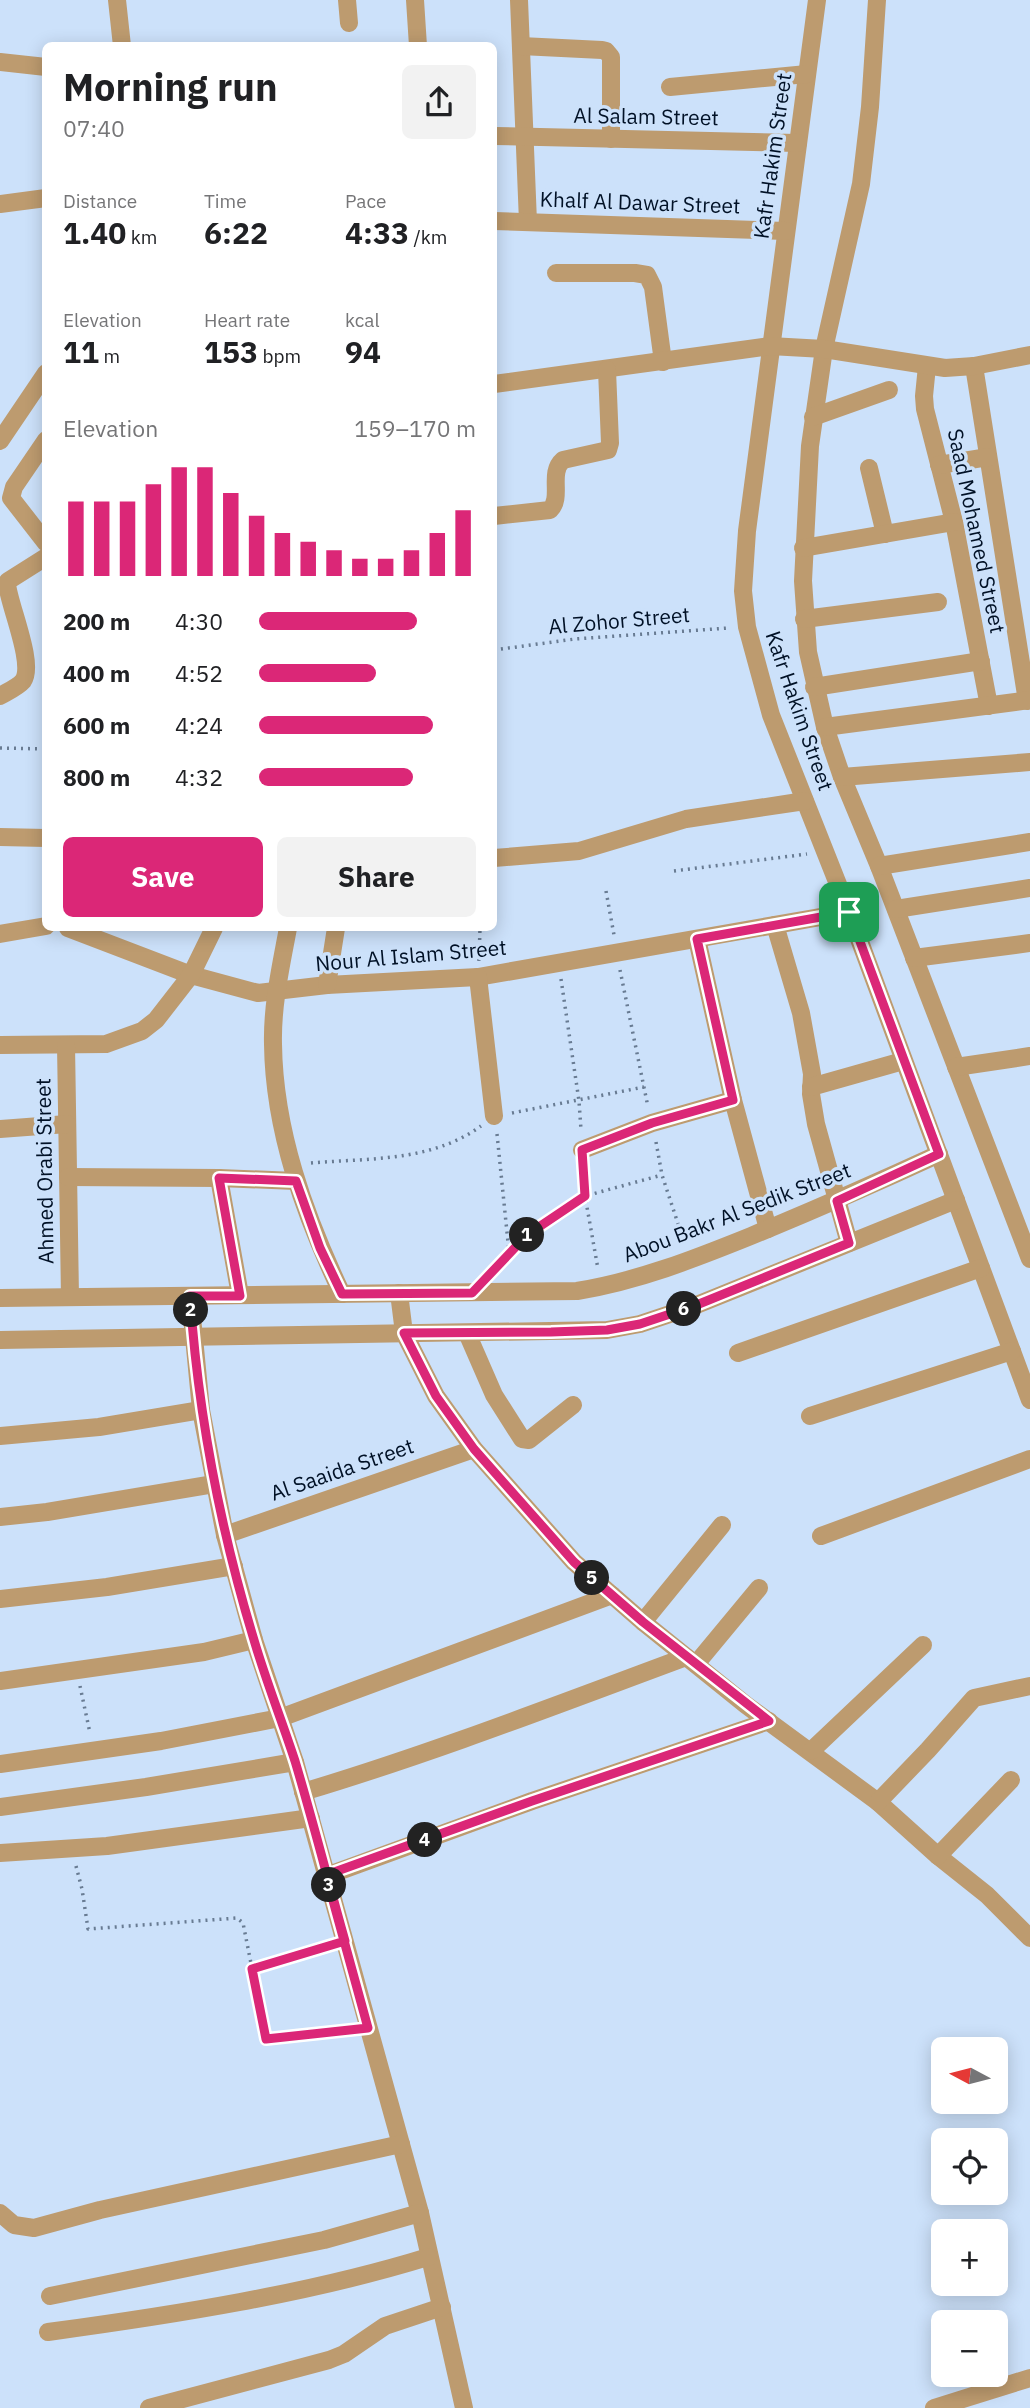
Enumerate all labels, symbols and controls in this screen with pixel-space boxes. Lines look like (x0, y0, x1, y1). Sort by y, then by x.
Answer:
text: Morning run (63, 62, 278, 111)
button: share (402, 65, 476, 139)
street label: Kafr Hakim Street (747, 71, 797, 240)
street label: Al Salam Street (573, 101, 719, 131)
text: 07:40 (63, 113, 125, 143)
street label: Khalf Al Dawar Street (539, 185, 741, 219)
text: Distance (63, 189, 137, 213)
text: Time (204, 189, 247, 213)
text: Pace (345, 189, 386, 213)
text: 1.40 (63, 213, 126, 252)
text: 6:22 (204, 213, 268, 252)
text: 4:33 (345, 213, 409, 252)
text: km (126, 225, 157, 249)
text: /km (409, 225, 447, 249)
text: Elevation (63, 308, 142, 332)
text: Heart rate (204, 308, 290, 332)
text: kcal (345, 308, 380, 332)
text: 11 (63, 332, 99, 371)
text: 153 (204, 332, 258, 371)
text: 94 (345, 332, 381, 371)
text: m (99, 344, 120, 368)
text: bpm (258, 344, 301, 368)
text: Elevation (63, 413, 158, 443)
text: 159–170 m (354, 413, 476, 443)
street label: Saad Mohamed Street (942, 426, 1012, 636)
street label: Al Zohor Street (547, 600, 691, 640)
text: 200 m (63, 606, 130, 636)
text: 4:30 (175, 606, 223, 636)
street label: Kafr Hakim Street (760, 627, 840, 794)
text: 400 m (63, 658, 130, 688)
text: 4:52 (175, 658, 223, 688)
text: 600 m (63, 710, 130, 740)
text: 4:24 (175, 710, 223, 740)
text: 800 m (63, 762, 130, 792)
text: 4:32 (175, 762, 223, 792)
button: Save (63, 837, 263, 917)
button: Share (277, 837, 476, 917)
pin (819, 882, 879, 942)
icon: arrive (830, 893, 868, 931)
street label: Nour Al Islam Street (314, 933, 508, 977)
street label: Ahmed Orabi Street (28, 1078, 60, 1264)
street label: Abou Bakr Al Sedik Street (619, 1156, 855, 1268)
pin: 1 (510, 1218, 544, 1252)
text: 1 (521, 1222, 532, 1246)
pin: 2 (174, 1292, 208, 1328)
pin: 6 (666, 1292, 702, 1326)
text: 6 (678, 1296, 689, 1320)
text: 2 (185, 1297, 196, 1321)
street label: Al Saaida Street (266, 1431, 417, 1507)
pin: 5 (574, 1560, 610, 1596)
text: 5 (586, 1565, 597, 1589)
pin: 4 (408, 1822, 442, 1857)
text: 4 (419, 1827, 430, 1851)
pin: 3 (312, 1868, 346, 1902)
text: 3 (323, 1872, 334, 1896)
north arrow (931, 2037, 1008, 2114)
map controls (931, 2037, 1008, 2387)
button: locate (931, 2128, 1008, 2205)
button: + (931, 2219, 1008, 2296)
button: − (931, 2310, 1008, 2387)

